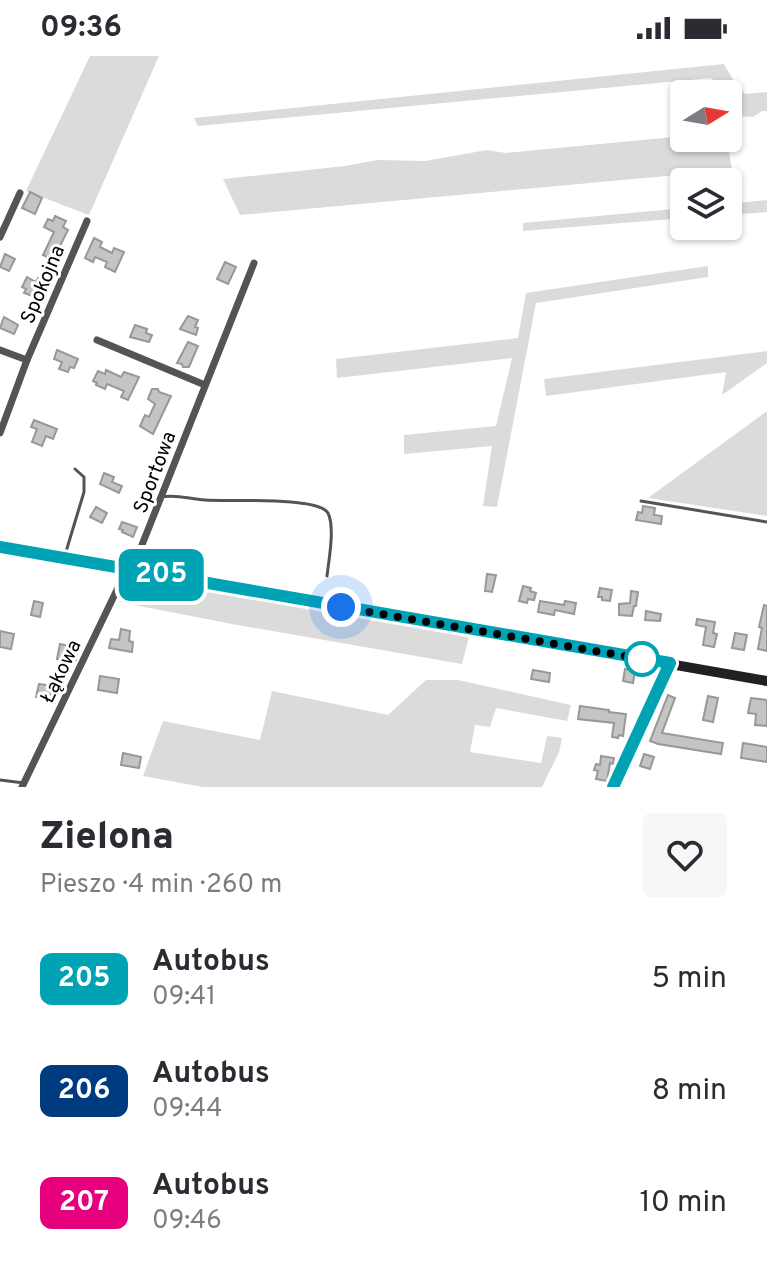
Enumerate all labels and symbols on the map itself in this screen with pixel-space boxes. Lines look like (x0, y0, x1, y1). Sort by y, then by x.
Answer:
north arrow (670, 80, 742, 152)
street label: Spokojna (16, 242, 72, 328)
street label: Sportowa (128, 428, 183, 517)
line badge: 205 (115, 549, 207, 601)
your location (321, 587, 361, 627)
street label: Łąkowa (35, 636, 88, 708)
unlabelled marker (625, 642, 659, 676)

